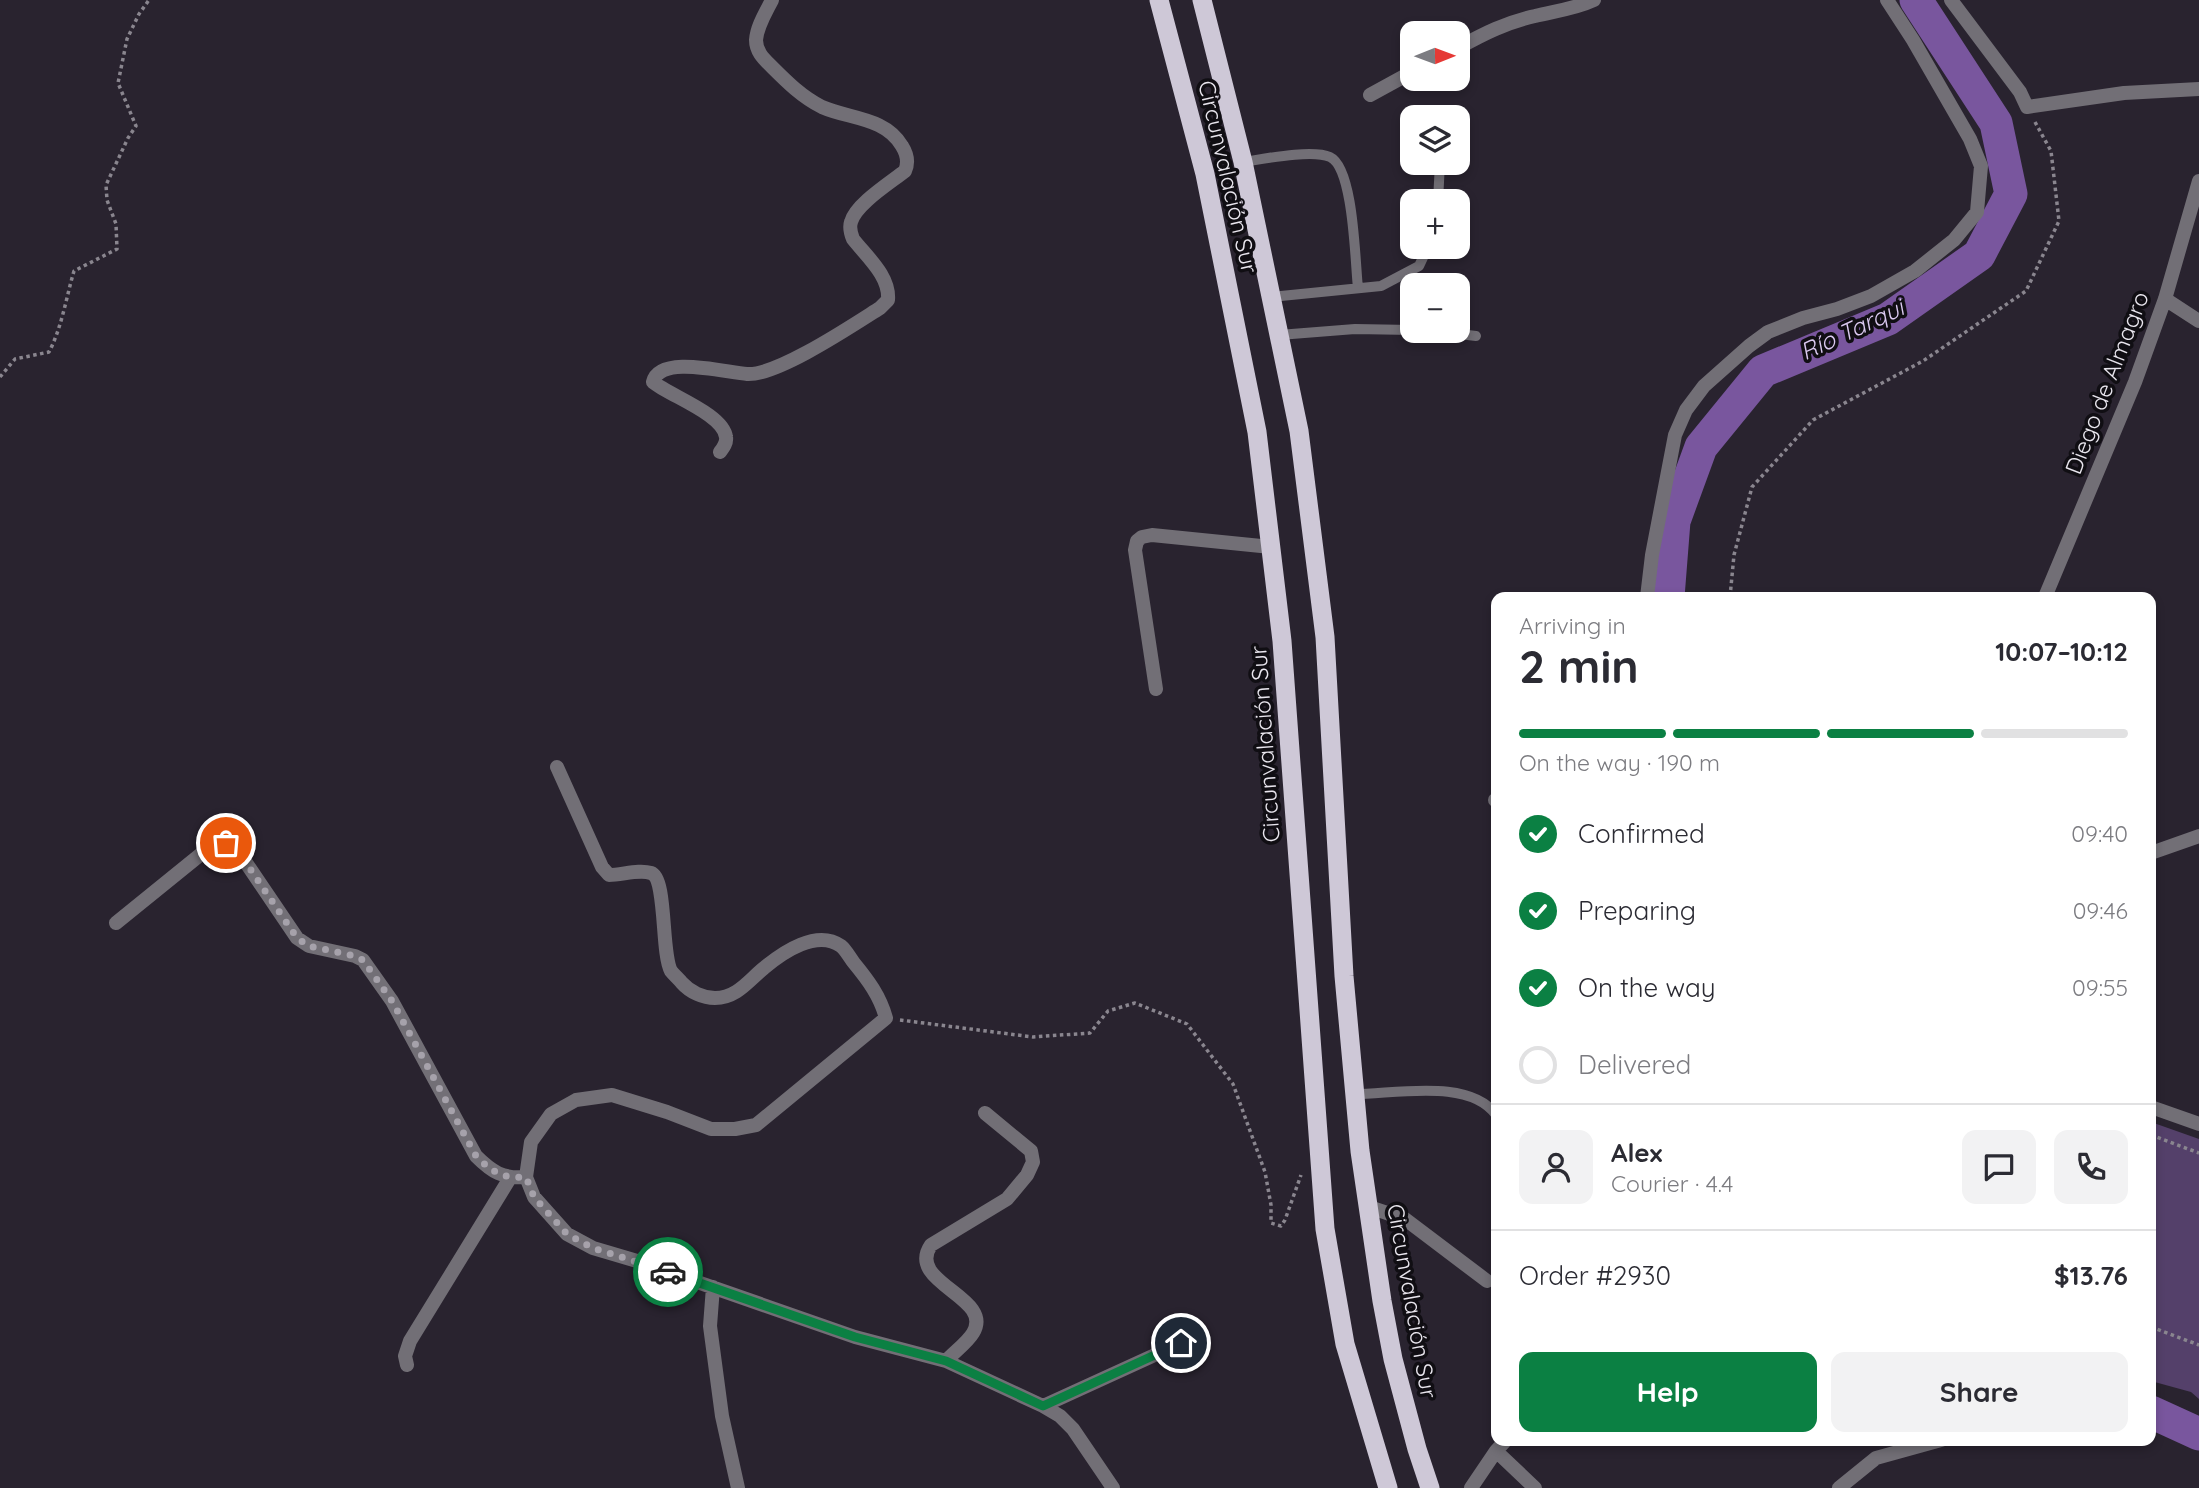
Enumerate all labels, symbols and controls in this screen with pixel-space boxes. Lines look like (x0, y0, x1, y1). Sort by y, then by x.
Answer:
north arrow (1400, 21, 1470, 91)
map controls (1400, 21, 1470, 343)
street label: Circunvalación Sur (1192, 78, 1265, 276)
button: layers (1400, 105, 1470, 175)
button: + (1400, 189, 1470, 259)
button: − (1400, 273, 1470, 343)
street label: Diego de Almagro (2058, 287, 2155, 478)
water label: Río Tarqui (1795, 291, 1911, 366)
text: Arriving in (1519, 611, 1626, 640)
text: 10:07–10:12 (1995, 635, 2128, 668)
text: 2 min (1519, 637, 1639, 695)
street label: Circunvalación Sur (1243, 645, 1286, 843)
text: On the way · 190 m (1519, 748, 1720, 777)
pin (196, 813, 256, 873)
icon: check (1519, 815, 1557, 853)
text: Confirmed (1578, 817, 1705, 850)
text: 09:40 (2071, 819, 2128, 848)
icon: bag (207, 824, 245, 862)
icon: check (1519, 892, 1557, 930)
text: Preparing (1578, 894, 1696, 927)
text: 09:46 (2073, 896, 2128, 925)
icon: check (1519, 969, 1557, 1007)
text: On the way (1578, 971, 1716, 1004)
text: 09:55 (2072, 973, 2128, 1002)
text: Delivered (1578, 1048, 1691, 1081)
button: person (1519, 1130, 1593, 1204)
button: chat (1962, 1130, 2036, 1204)
button: phone (2054, 1130, 2128, 1204)
text: Alex (1611, 1136, 1662, 1169)
text: Courier · 4.4 (1611, 1169, 1733, 1198)
street label: Circunvalación Sur (1381, 1201, 1444, 1401)
courier (633, 1237, 703, 1307)
icon: car (649, 1253, 687, 1291)
text: Order #2930 (1519, 1259, 1671, 1292)
text: $13.76 (2054, 1259, 2128, 1292)
pin (1151, 1313, 1211, 1373)
icon: home (1162, 1324, 1200, 1362)
button: Help (1519, 1352, 1817, 1432)
button: Share (1831, 1352, 2128, 1432)

